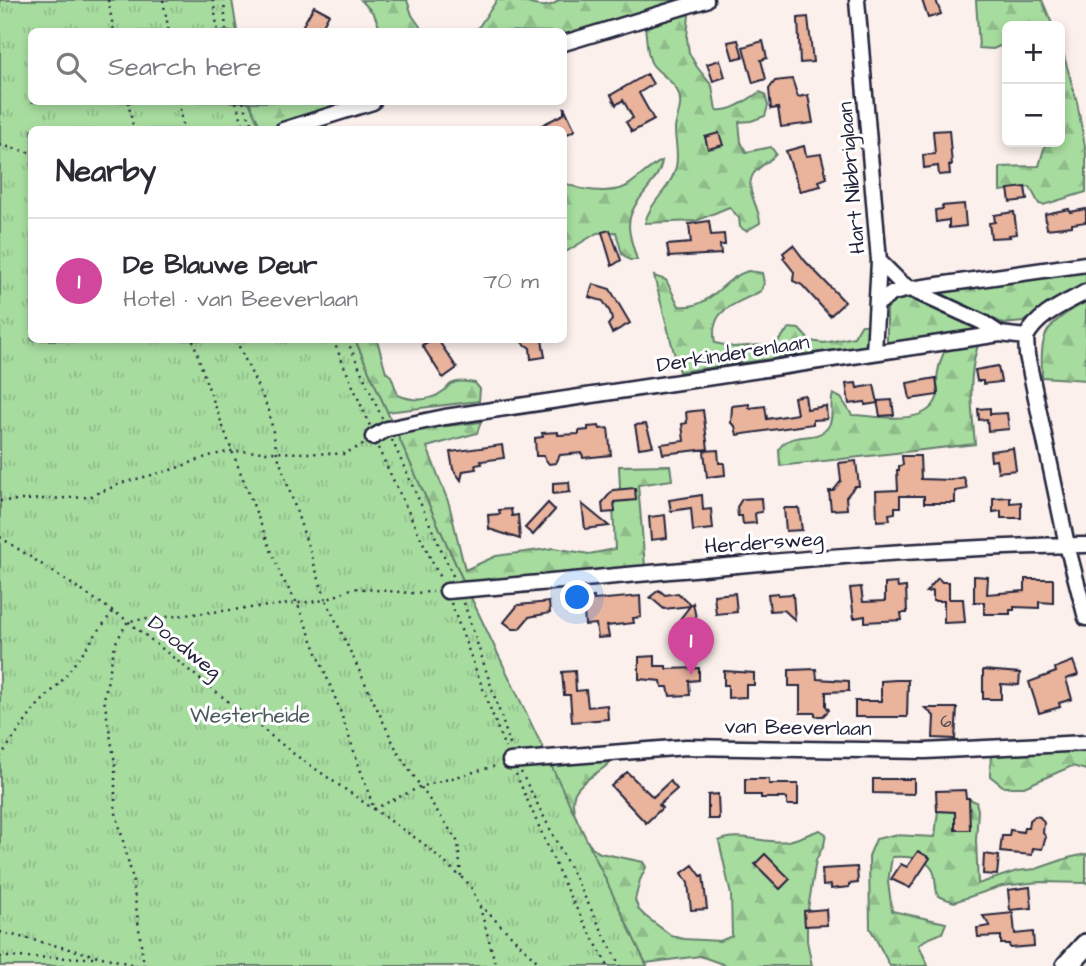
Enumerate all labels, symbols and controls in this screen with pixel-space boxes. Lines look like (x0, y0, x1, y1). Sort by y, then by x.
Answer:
map controls (1002, 21, 1065, 147)
button: + (1002, 21, 1065, 84)
search box (28, 28, 567, 105)
icon: search (52, 48, 90, 86)
text: Search here (108, 49, 261, 85)
button: − (1002, 84, 1065, 147)
street label: Hart Nibbriglaan (830, 101, 875, 255)
text: Nearby (56, 151, 156, 193)
text: De Blauwe Deur (123, 247, 317, 283)
text: 1 (78, 265, 80, 297)
text: 70 m (483, 265, 539, 297)
text: Hotel · van Beeverlaan (123, 283, 358, 315)
street label: Derkinderenlaan (655, 327, 811, 380)
street label: Herdersweg (704, 524, 825, 563)
your location (560, 580, 594, 614)
street label: Doodweg (140, 609, 228, 688)
pin: 1 (668, 617, 714, 675)
park label: Westerheide (190, 701, 310, 730)
house number: 6 (940, 709, 952, 734)
street label: van Beeverlaan (724, 712, 872, 743)

